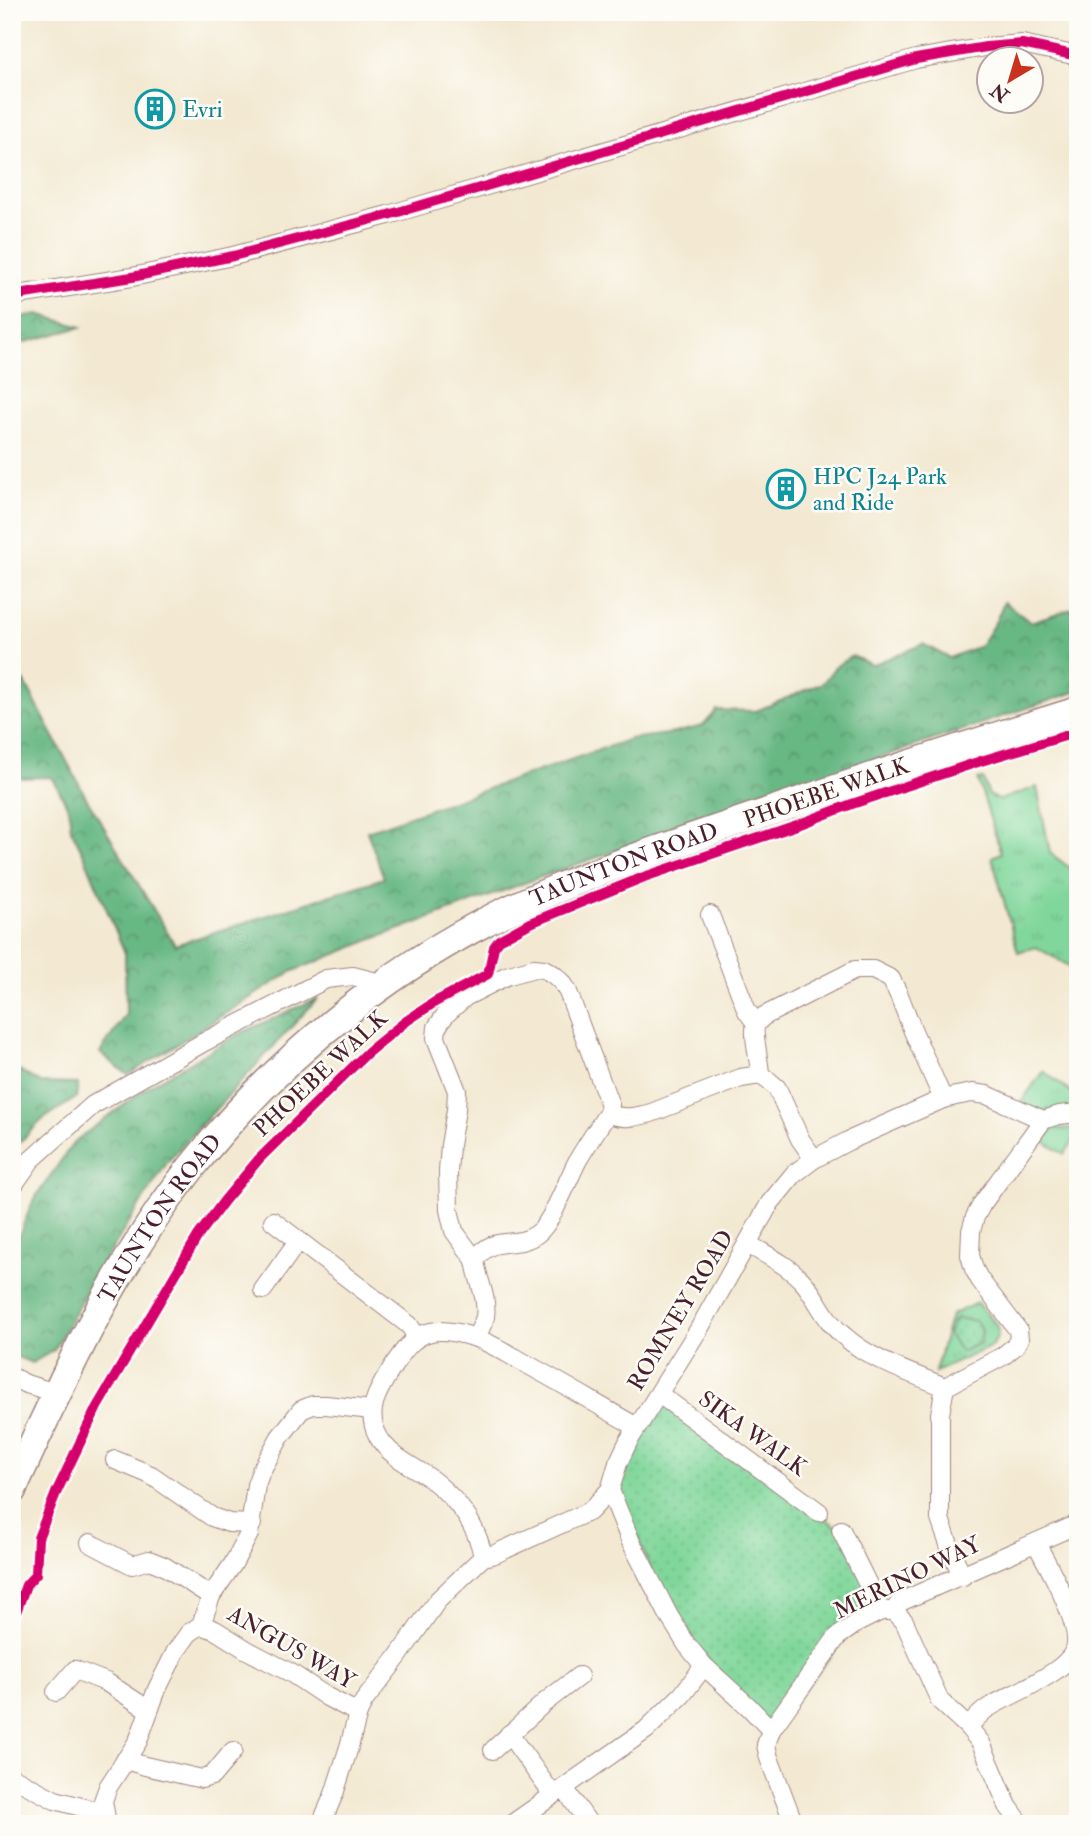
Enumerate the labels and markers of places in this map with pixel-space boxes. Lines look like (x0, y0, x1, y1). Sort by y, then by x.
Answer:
building icon: Evri (134, 88, 176, 130)
place label: Evri (182, 95, 223, 124)
place label: HPC J24 Park and Ride (813, 462, 947, 517)
building icon: HPC J24 Park and Ride (765, 468, 807, 510)

